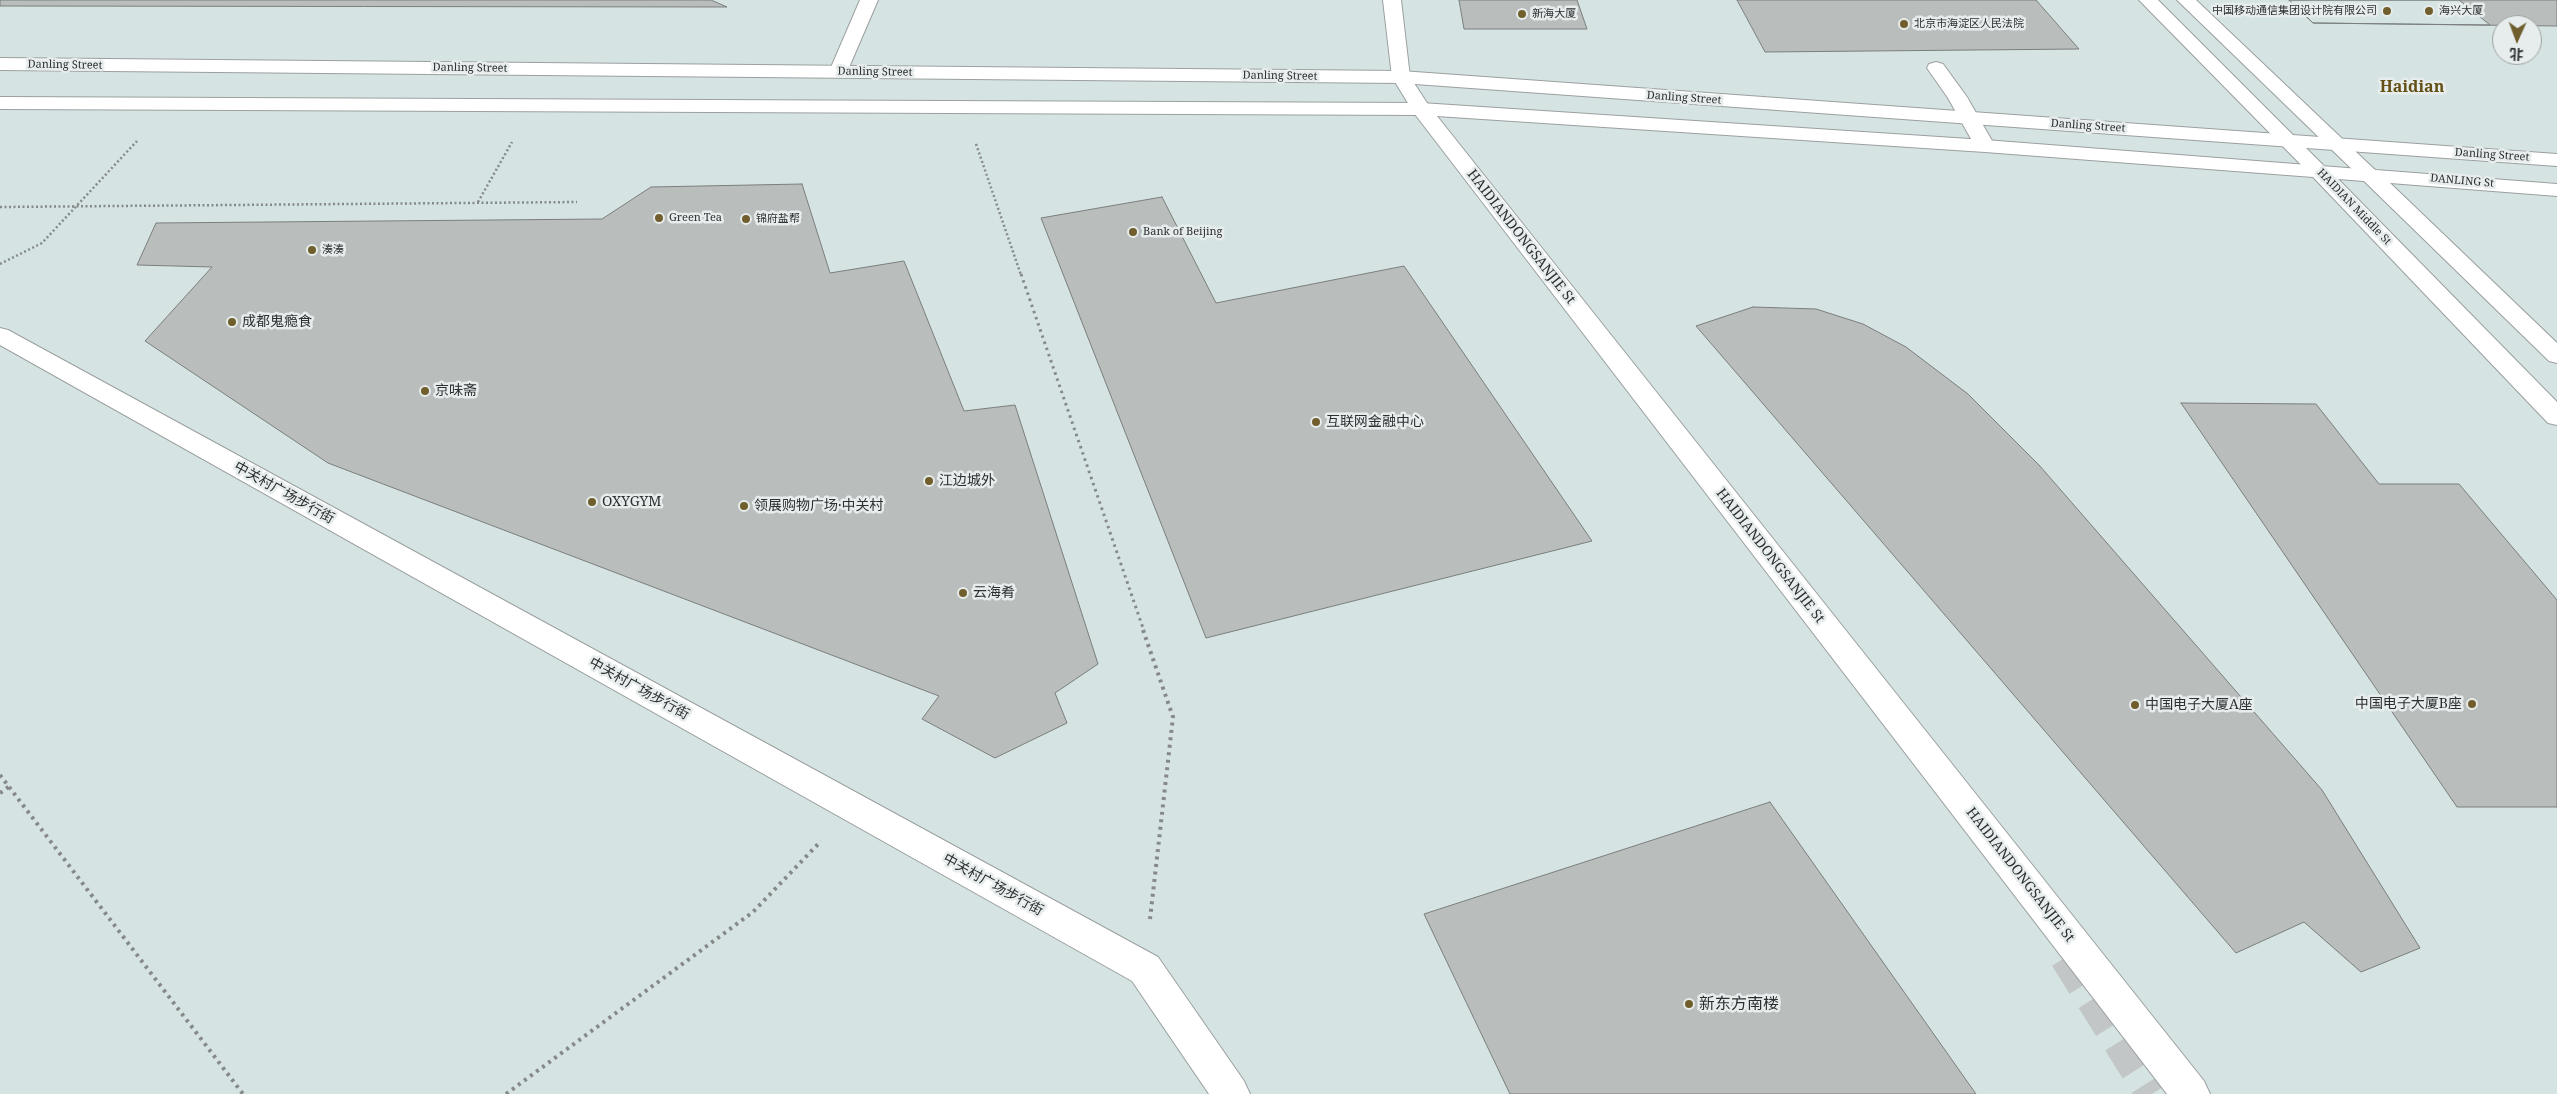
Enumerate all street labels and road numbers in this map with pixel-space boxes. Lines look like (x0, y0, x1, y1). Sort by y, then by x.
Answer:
street label: Danling Street (28, 58, 102, 72)
street label: Danling Street (433, 61, 507, 75)
street label: Danling Street (838, 65, 912, 79)
street label: Danling Street (1243, 69, 1317, 83)
street label: Danling Street (1646, 89, 1722, 107)
street label: Danling Street (2050, 117, 2126, 135)
street label: Danling Street (2454, 146, 2530, 164)
street label: HAIDIANDONGSANJIE St (1463, 166, 1579, 308)
street label: HAIDIAN Middle St (2314, 166, 2394, 248)
street label: DANLING St (2430, 172, 2494, 190)
street label: 中关村广场步行街 (231, 459, 337, 527)
street label: HAIDIANDONGSANJIE St (1712, 485, 1828, 627)
street label: 中关村广场步行街 (586, 655, 692, 723)
street label: HAIDIANDONGSANJIE St (1962, 804, 2078, 946)
street label: 中关村广场步行街 (940, 851, 1046, 919)

